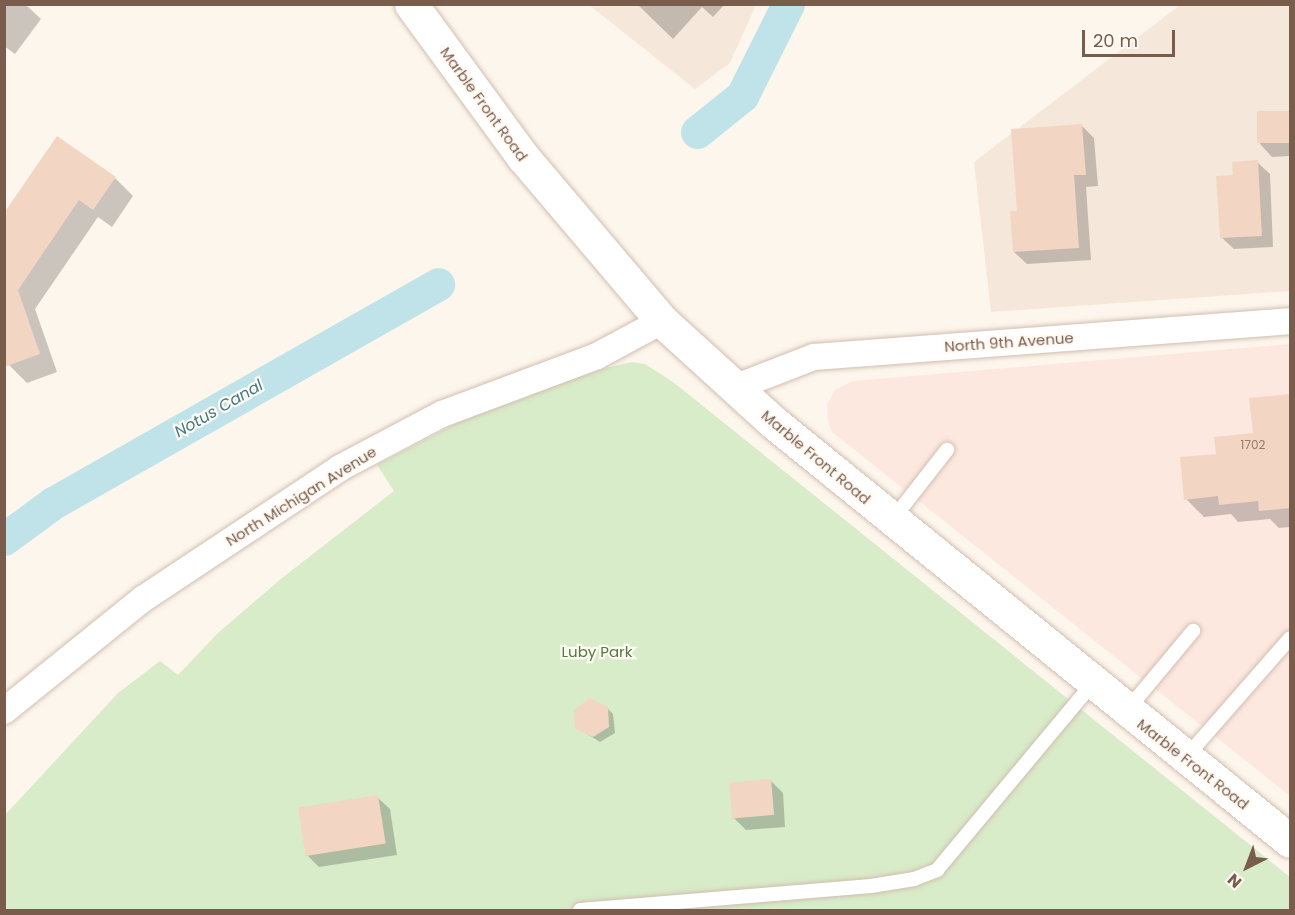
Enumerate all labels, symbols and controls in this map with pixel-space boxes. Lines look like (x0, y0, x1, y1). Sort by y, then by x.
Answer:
scale bar (1085, 18, 1178, 56)
text: 20 m (1093, 28, 1138, 53)
street label: Marble Front Road (437, 43, 531, 165)
street label: North 9th Avenue (944, 329, 1074, 355)
water label: Notus Canal (171, 376, 267, 442)
street label: Marble Front Road (758, 406, 874, 508)
house number: 1702 (1241, 438, 1265, 452)
street label: North Michigan Avenue (222, 442, 380, 550)
park label: Luby Park (562, 643, 632, 661)
street label: Marble Front Road (1134, 715, 1252, 813)
north arrow (1217, 837, 1277, 897)
text: N (1222, 868, 1247, 893)

